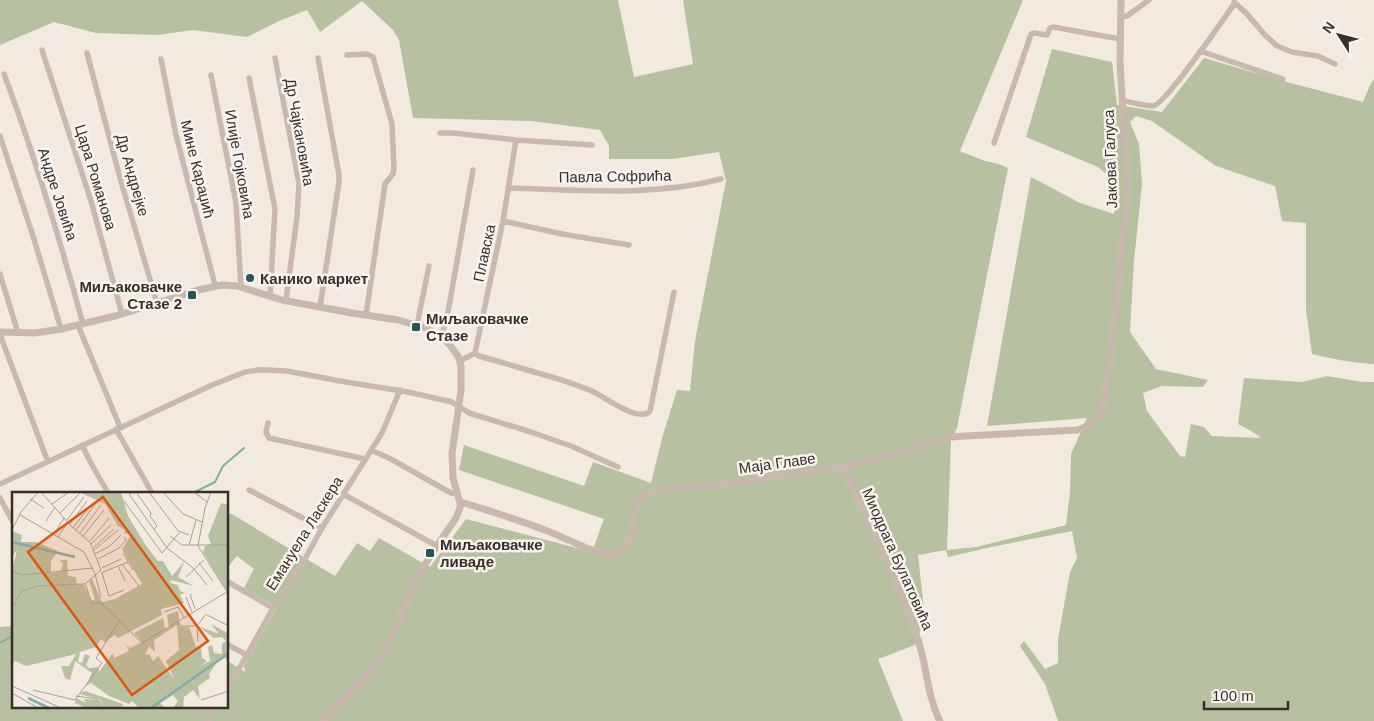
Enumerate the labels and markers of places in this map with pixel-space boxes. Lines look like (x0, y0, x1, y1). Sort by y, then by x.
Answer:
place label: Канико маркет (260, 270, 368, 287)
marker: Канико маркет (244, 272, 256, 284)
place label: Миљаковачке Стазе 2 (79, 278, 182, 312)
marker: Миљаковачке Стазе 2 (186, 289, 198, 301)
place label: Миљаковачке Стазе (426, 310, 529, 344)
marker: Миљаковачке Стазе (410, 321, 422, 333)
place label: Миљаковачке ливаде (440, 536, 543, 570)
marker: Миљаковачке ливаде (424, 547, 436, 559)

